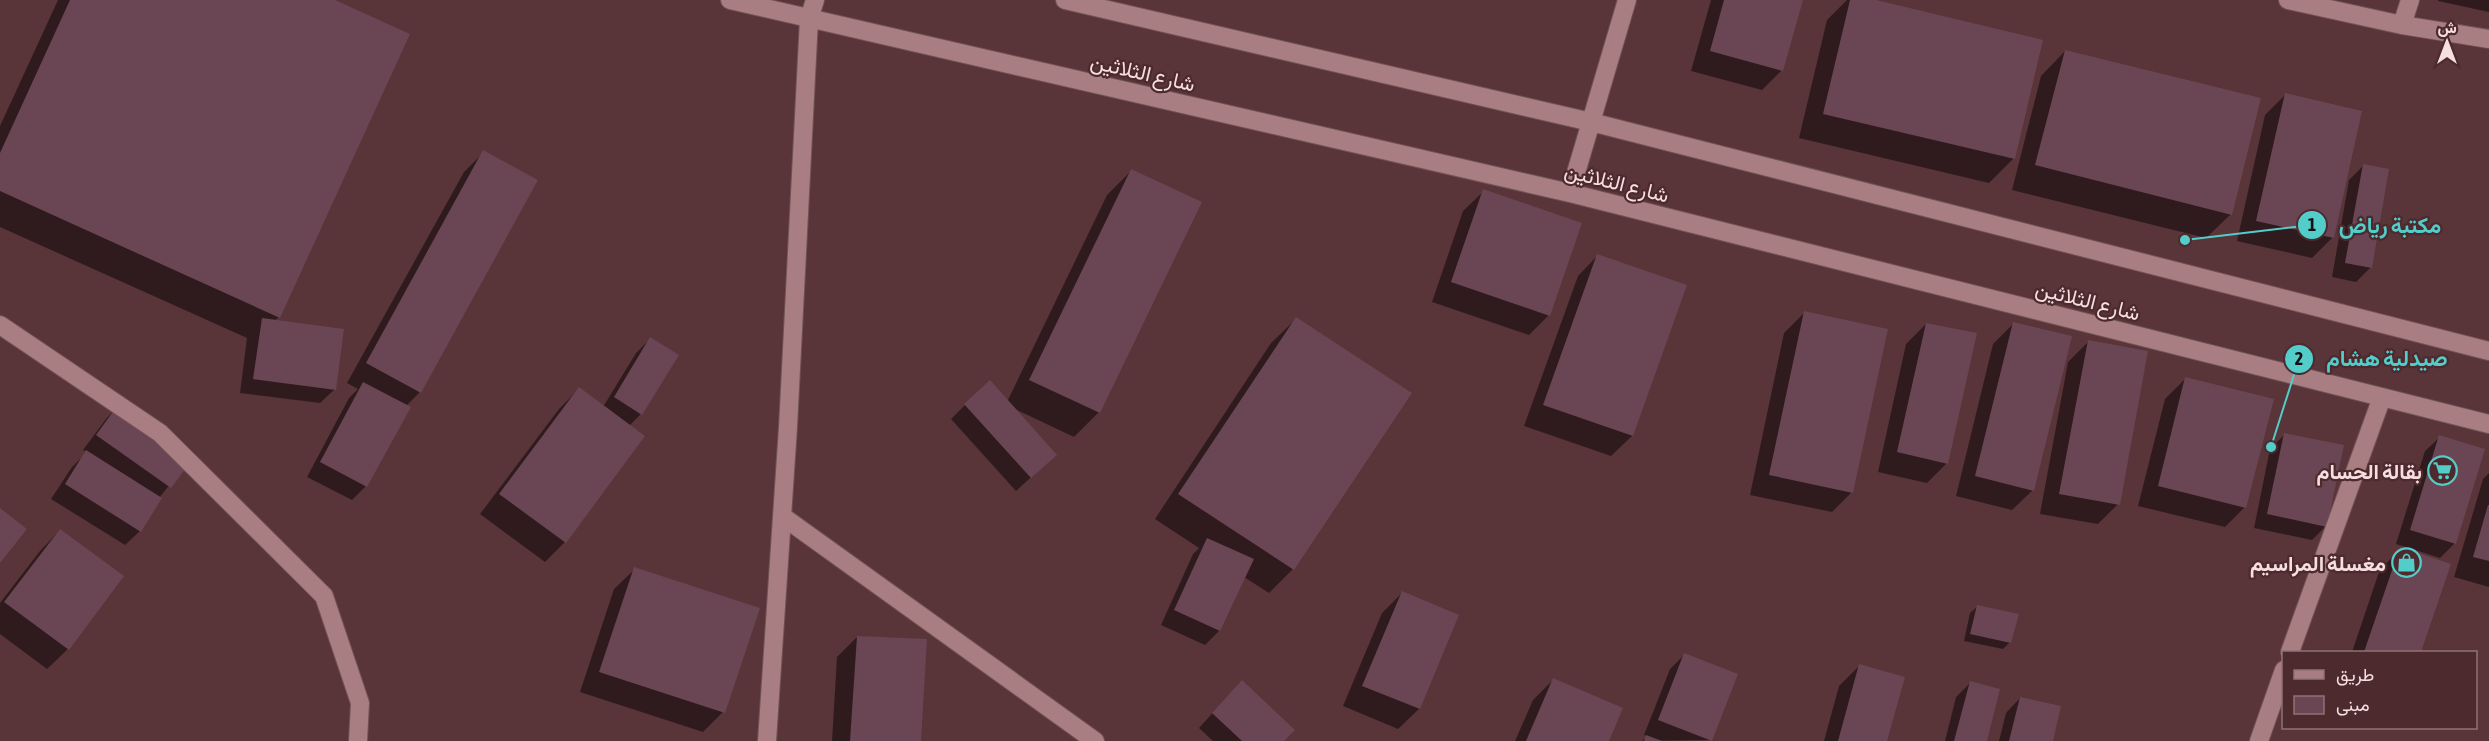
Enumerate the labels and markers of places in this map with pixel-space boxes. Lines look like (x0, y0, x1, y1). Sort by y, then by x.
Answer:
callout: مكتبة رياض (2297, 205, 2453, 245)
callout: صيدلية هشام (2284, 339, 2460, 379)
supermarket icon: بقالة الحسام (2427, 455, 2459, 487)
place label: بقالة الحسام (2317, 459, 2422, 486)
shop icon: مغسلة المراسيم (2391, 547, 2423, 579)
place label: مغسلة المراسيم (2250, 551, 2386, 578)

